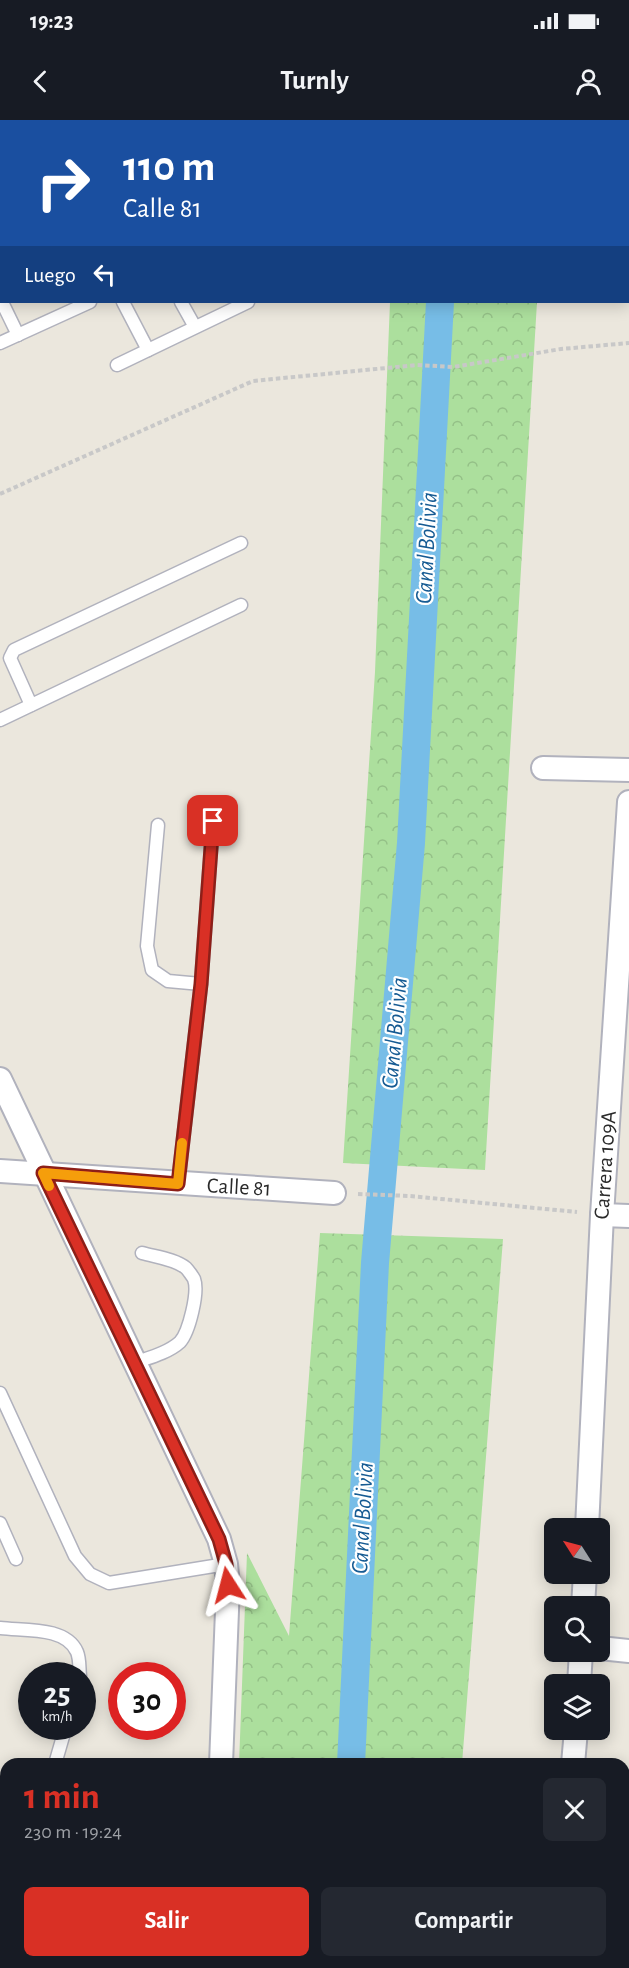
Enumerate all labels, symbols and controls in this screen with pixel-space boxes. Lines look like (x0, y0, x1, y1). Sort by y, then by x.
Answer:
text: 19:23 (30, 10, 73, 32)
icon: back (24, 65, 57, 98)
icon: person (572, 65, 605, 98)
text: Turnly (280, 67, 349, 94)
icon: right (24, 144, 102, 222)
text: 110 m (123, 146, 215, 188)
text: Calle 81 (123, 195, 202, 222)
icon: left (88, 258, 121, 291)
text: Luego (24, 264, 76, 286)
water label: Canal Bolivia (412, 492, 442, 604)
pin (187, 795, 238, 846)
icon: arrive (196, 804, 229, 837)
water label: Canal Bolivia (378, 976, 412, 1090)
street label: Carrera 109A (590, 1110, 620, 1220)
street label: Calle 81 (206, 1174, 272, 1200)
water label: Canal Bolivia (348, 1462, 378, 1574)
north arrow (544, 1518, 610, 1584)
map controls (544, 1518, 610, 1740)
position arrow (196, 1553, 260, 1617)
button: search (544, 1596, 610, 1662)
speed limit sign: 30 (108, 1662, 186, 1740)
button: layers (544, 1674, 610, 1740)
text: 25 (43, 1679, 71, 1709)
text: km/h (42, 1709, 72, 1724)
button: close (543, 1778, 606, 1841)
text: 1 min (24, 1779, 100, 1815)
text: 230 m · 19:24 (24, 1822, 122, 1842)
button: Salir (24, 1887, 309, 1956)
button: Compartir (321, 1887, 606, 1956)

